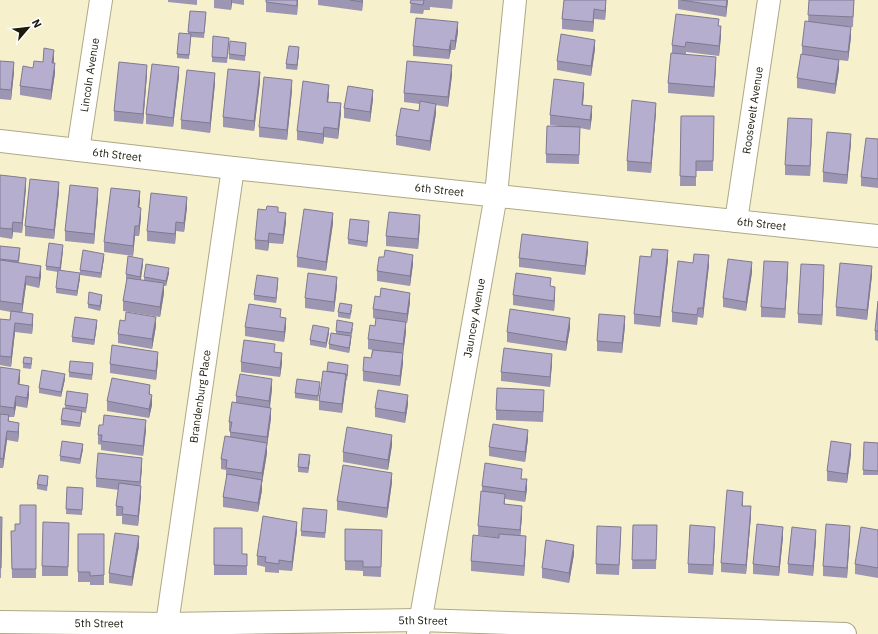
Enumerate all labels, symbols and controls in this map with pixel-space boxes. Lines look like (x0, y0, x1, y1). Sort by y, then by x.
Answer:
north arrow (8, 8, 48, 48)
text: N (29, 17, 45, 30)
street label: Lincoln Avenue (77, 37, 102, 113)
street label: Roosevelt Avenue (739, 66, 766, 155)
street label: 6th Street (92, 145, 143, 164)
street label: 6th Street (414, 180, 465, 199)
street label: 6th Street (736, 214, 787, 233)
street label: Jauncey Avenue (460, 277, 488, 359)
street label: Brandenburg Place (186, 349, 214, 444)
street label: 5th Street (398, 613, 448, 628)
street label: 5th Street (74, 616, 124, 630)

